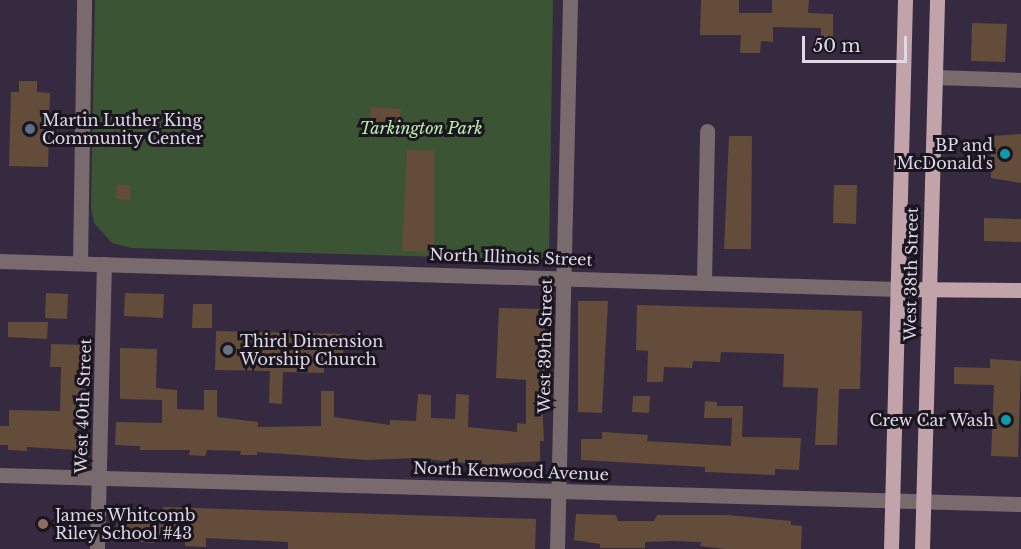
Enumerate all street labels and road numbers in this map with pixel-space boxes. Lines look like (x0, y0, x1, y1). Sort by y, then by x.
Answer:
street label: West 38th Street (900, 207, 922, 341)
street label: North Illinois Street (429, 245, 593, 269)
street label: West 39th Street (534, 279, 556, 413)
street label: West 40th Street (71, 338, 95, 474)
street label: North Kenwood Avenue (413, 458, 609, 484)

